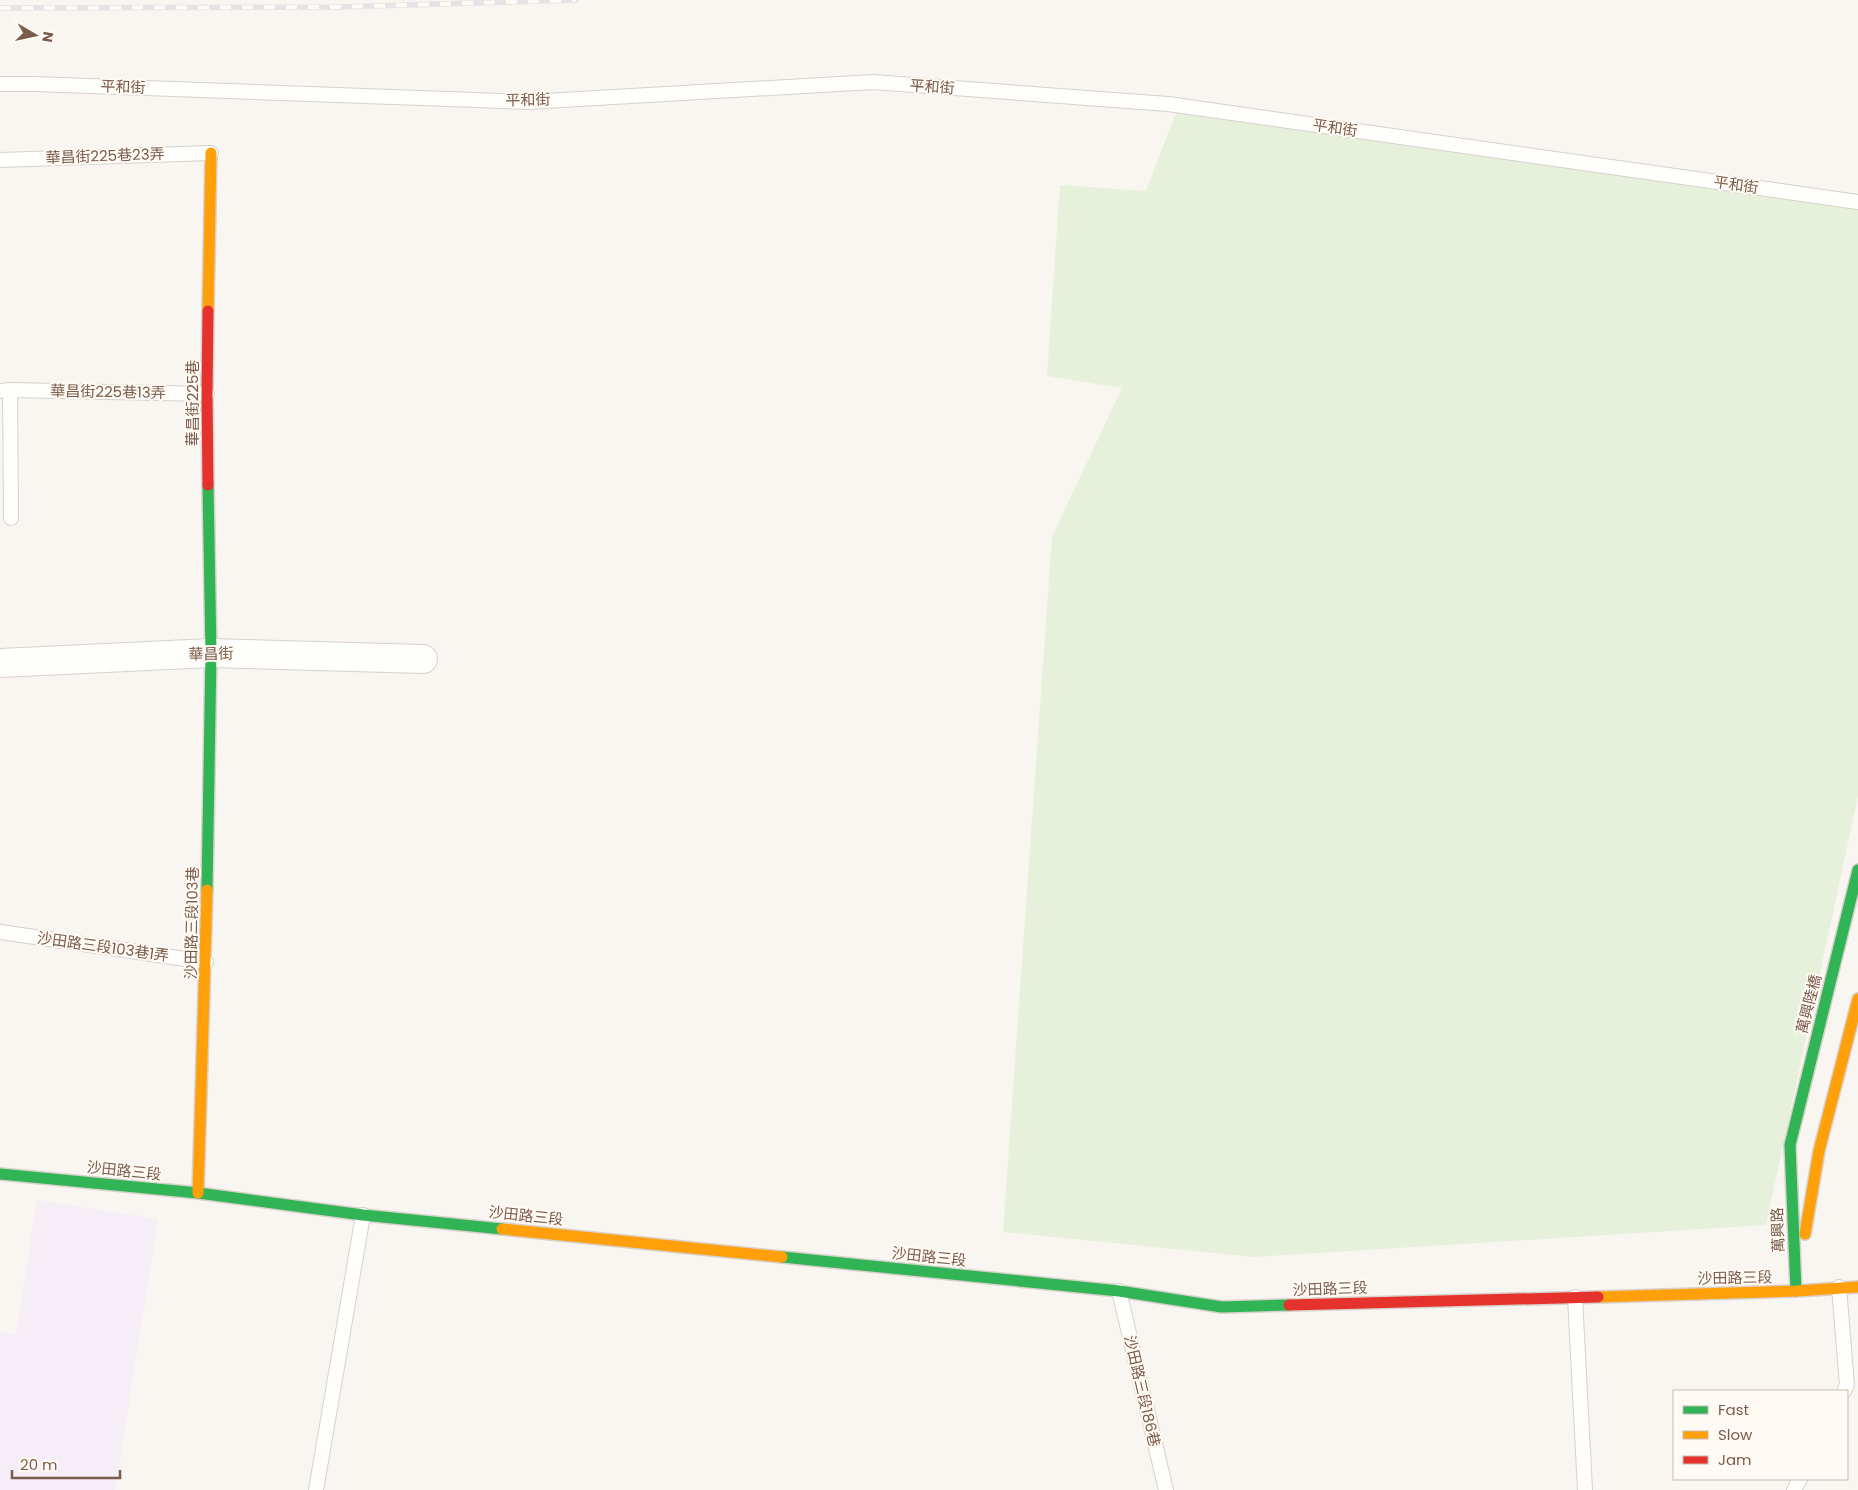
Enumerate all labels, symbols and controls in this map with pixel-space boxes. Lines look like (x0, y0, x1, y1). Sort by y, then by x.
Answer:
north arrow (10, 10, 60, 60)
text: N (37, 30, 59, 44)
street label: 平和街 (909, 74, 955, 99)
street label: 平和街 (100, 75, 146, 98)
street label: 平和街 (505, 89, 551, 110)
street label: 平和街 (1311, 114, 1359, 141)
street label: 華昌街225巷23弄 (45, 143, 165, 168)
street label: 平和街 (1712, 171, 1760, 198)
street label: 華昌街225巷 (182, 360, 203, 446)
street label: 華昌街225巷13弄 (50, 380, 166, 403)
street label: 華昌街 (188, 643, 234, 664)
street label: 沙田路三段103巷 (180, 866, 203, 980)
street label: 沙田路三段103巷1弄 (36, 927, 170, 966)
street label: 萬興陸橋 (1791, 972, 1826, 1036)
street label: 沙田路三段 (86, 1156, 162, 1185)
street label: 沙田路三段 (488, 1201, 564, 1230)
street label: 萬興路 (1766, 1207, 1789, 1253)
street label: 沙田路三段 (891, 1242, 967, 1271)
street label: 沙田路三段 (1697, 1266, 1773, 1289)
street label: 沙田路三段 (1292, 1277, 1368, 1300)
street label: 沙田路三段186巷 (1119, 1333, 1166, 1449)
legend (1673, 1390, 1848, 1480)
text: Fast (1718, 1399, 1749, 1420)
text: Slow (1718, 1424, 1753, 1445)
scale bar (12, 1448, 120, 1480)
text: Jam (1718, 1449, 1752, 1470)
text: 20 m (20, 1454, 58, 1475)

